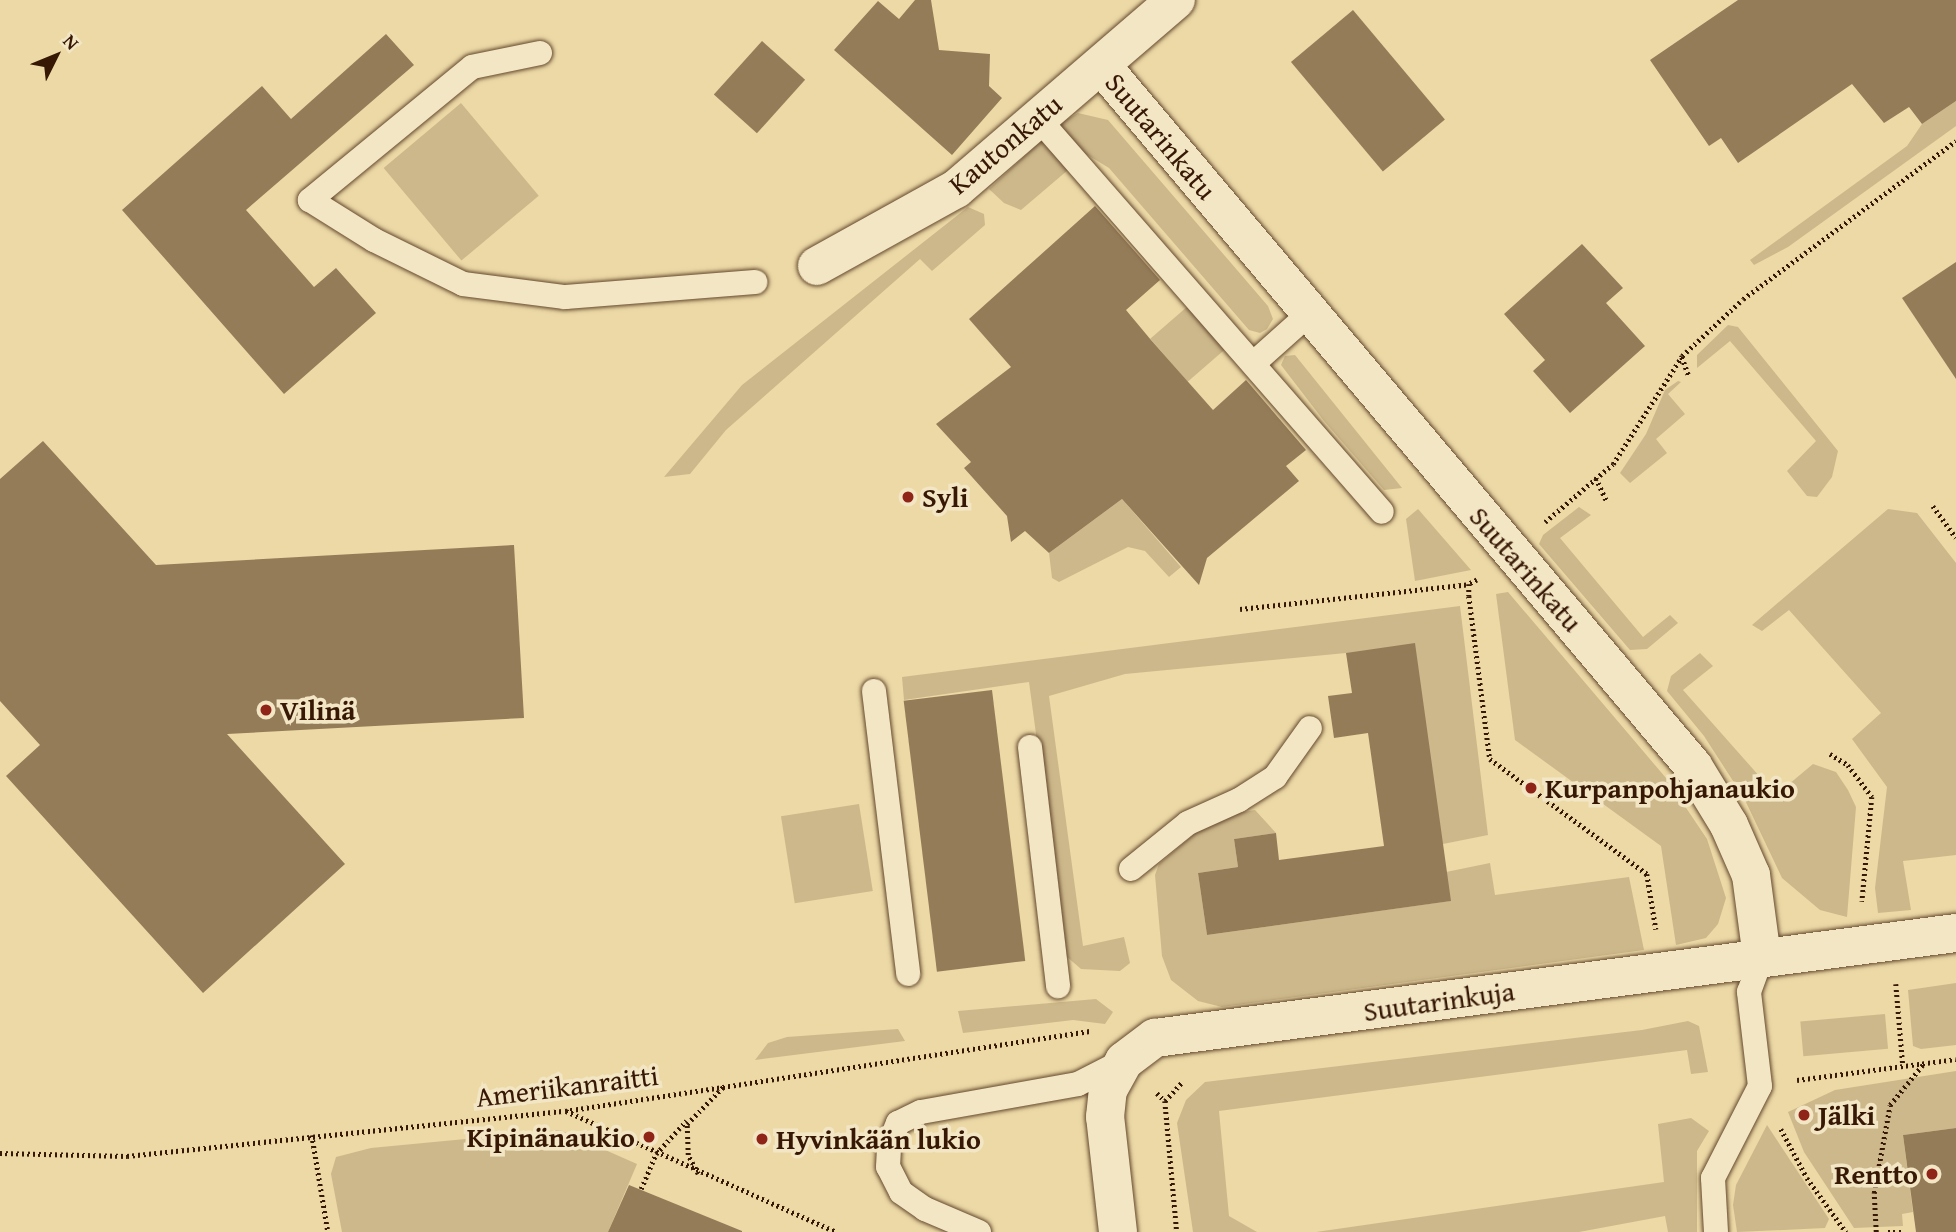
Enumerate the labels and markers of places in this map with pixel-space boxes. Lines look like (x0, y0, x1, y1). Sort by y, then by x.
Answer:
place label: Syli (922, 480, 968, 514)
marker: Syli (900, 489, 916, 505)
place label: Vilinä (280, 693, 356, 727)
marker: Vilinä (258, 702, 274, 718)
place label: Kurpanpohjanaukio (1545, 771, 1795, 805)
marker: Kurpanpohjanaukio (1523, 780, 1539, 796)
place label: Jälki (1818, 1098, 1875, 1132)
marker: Jälki (1796, 1107, 1812, 1123)
place label: Kipinänaukio (467, 1120, 635, 1154)
place label: Hyvinkään lukio (776, 1122, 981, 1156)
marker: Kipinänaukio (641, 1129, 657, 1145)
marker: Hyvinkään lukio (754, 1131, 770, 1147)
place label: Rentto (1834, 1157, 1918, 1191)
marker: Rentto (1924, 1166, 1940, 1182)

